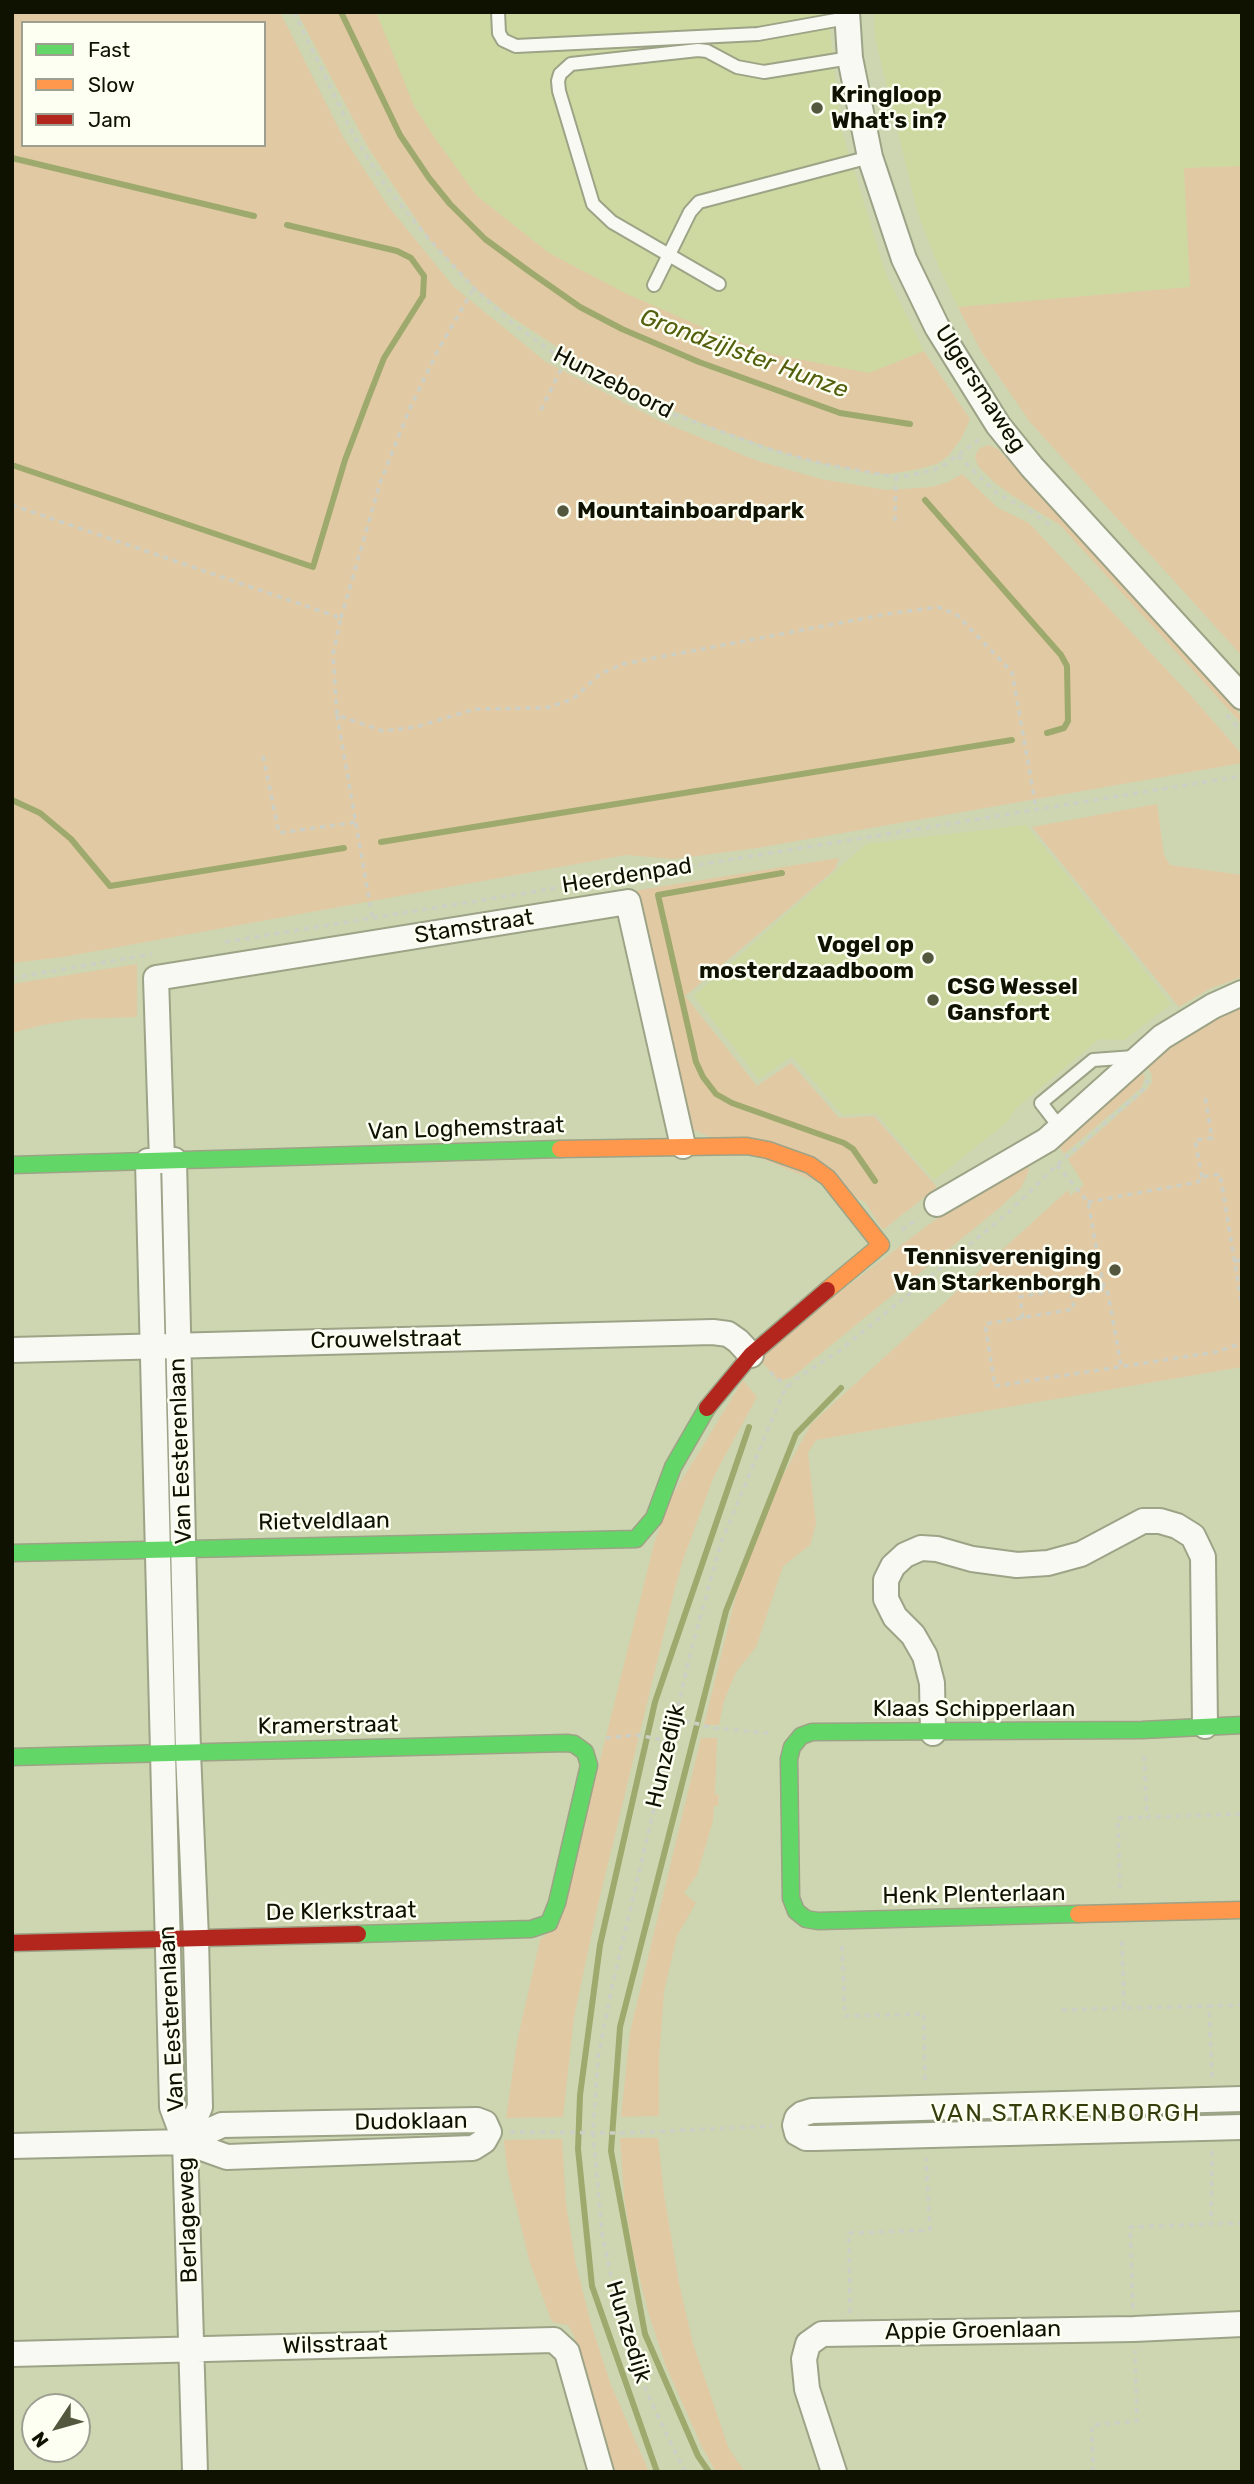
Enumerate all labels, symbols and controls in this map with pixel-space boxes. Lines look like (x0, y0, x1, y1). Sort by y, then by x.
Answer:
legend (21, 21, 266, 147)
text: Fast (88, 37, 130, 62)
text: Slow (88, 72, 135, 97)
place label: Kringloop What's in? (831, 81, 947, 135)
marker: Kringloop What's in? (809, 100, 825, 116)
text: Jam (88, 107, 132, 132)
water label: Grondzijlster Hunze (636, 303, 852, 405)
street label: Ulgersmaweg (928, 320, 1032, 458)
street label: Hunzeboord (548, 341, 678, 425)
place label: Mountainboardpark (577, 497, 804, 525)
marker: Mountainboardpark (555, 503, 571, 519)
street label: Heerdenpad (560, 852, 694, 900)
street label: Stamstraat (413, 904, 535, 950)
place label: Vogel op mosterdzaadboom (699, 931, 914, 985)
marker: Vogel op mosterdzaadboom (920, 950, 936, 966)
place label: CSG Wessel Gansfort (947, 973, 1078, 1027)
marker: CSG Wessel Gansfort (925, 992, 941, 1008)
street label: Van Loghemstraat (367, 1112, 565, 1146)
place label: Tennisvereniging Van Starkenborgh (893, 1243, 1101, 1297)
marker: Tennisvereniging Van Starkenborgh (1107, 1262, 1123, 1278)
street label: Crouwelstraat (310, 1325, 462, 1355)
street label: Van Eesterenlaan (164, 1357, 198, 1545)
street label: Rietveldlaan (258, 1507, 390, 1537)
street label: Klaas Schipperlaan (873, 1695, 1075, 1723)
street label: Hunzedijk (641, 1701, 691, 1811)
street label: Kramerstraat (257, 1711, 399, 1741)
street label: Henk Plenterlaan (882, 1880, 1066, 1910)
street label: De Klerkstraat (265, 1897, 417, 1927)
street label: Van Eesterenlaan (153, 1925, 191, 2113)
district label: VAN STARKENBORGH (933, 2100, 1199, 2128)
street label: Dudoklaan (354, 2107, 468, 2137)
street label: Berlageweg (172, 2156, 204, 2284)
street label: Hunzedijk (599, 2277, 657, 2387)
street label: Appie Groenlaan (885, 2316, 1061, 2346)
street label: Wilsstraat (282, 2329, 388, 2361)
north arrow (21, 2393, 91, 2463)
text: N (27, 2427, 54, 2452)

